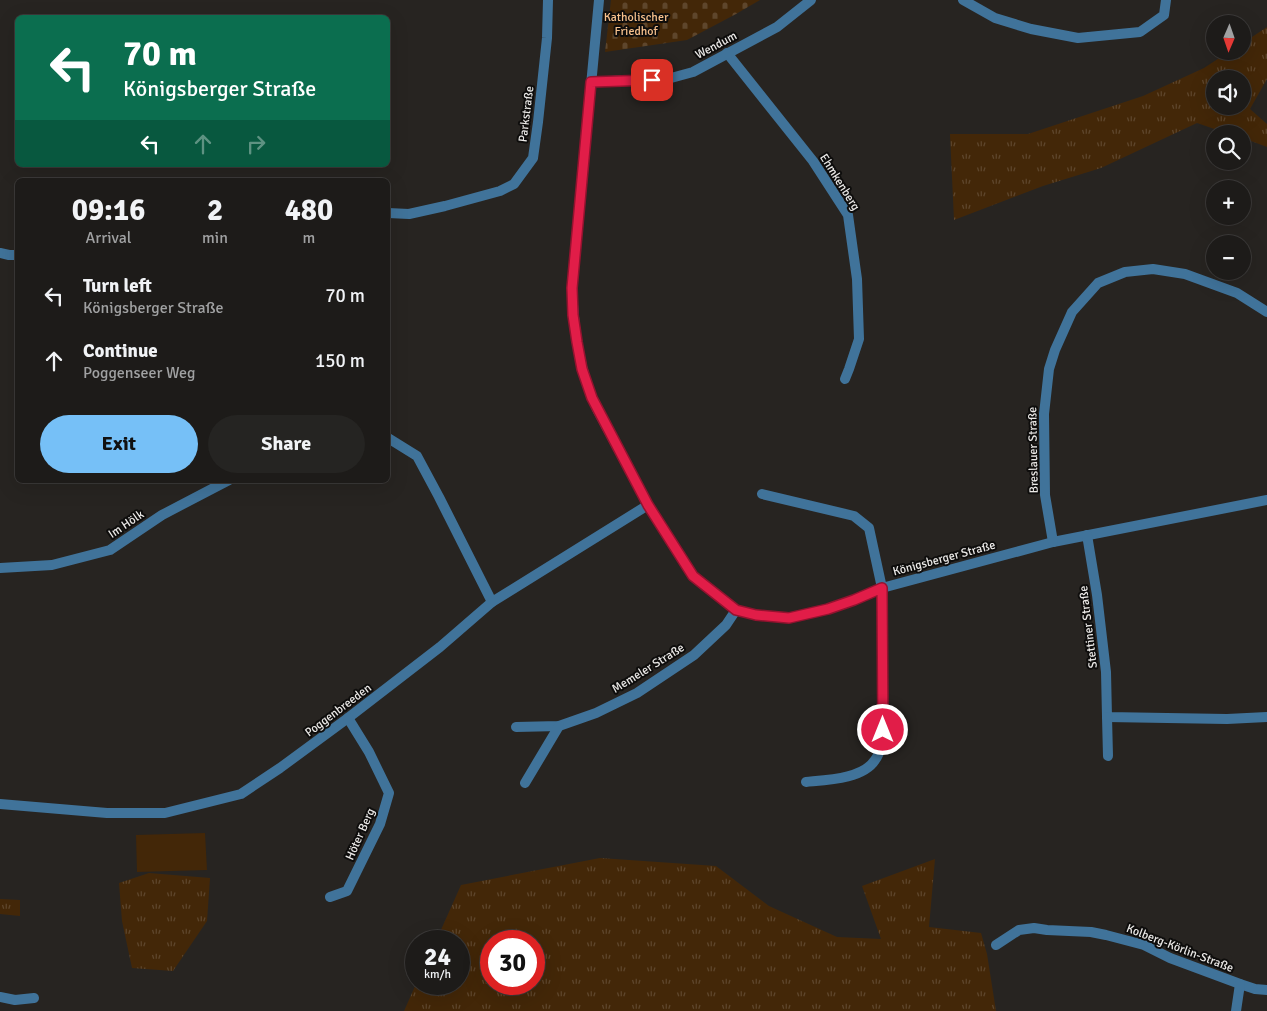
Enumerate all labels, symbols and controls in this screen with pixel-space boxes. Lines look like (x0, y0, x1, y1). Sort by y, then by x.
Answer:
park label: Katholischer Friedhof (604, 10, 669, 39)
north arrow (1206, 15, 1251, 60)
map controls (1206, 15, 1251, 280)
street label: Wendum (693, 28, 740, 63)
text: 70 m (123, 32, 197, 75)
icon: left (40, 35, 105, 100)
pin (631, 59, 673, 101)
icon: arrive (638, 66, 666, 94)
button: sound (1206, 70, 1251, 115)
text: Königsberger Straße (123, 75, 316, 102)
street label: Parkstraße (516, 85, 537, 143)
button: search (1206, 125, 1251, 170)
icon: left (136, 130, 164, 158)
icon: ahead (189, 130, 217, 158)
icon: right (242, 130, 270, 158)
street label: Ehmkenberg (816, 151, 863, 213)
button: + (1206, 180, 1251, 225)
text: 09:16 (72, 192, 145, 229)
text: 2 (207, 192, 223, 229)
text: 480 (285, 192, 333, 229)
text: Arrival (85, 228, 132, 248)
text: min (202, 228, 228, 248)
text: m (303, 228, 315, 248)
button: − (1206, 235, 1251, 280)
text: Turn left (83, 274, 152, 298)
icon: left (40, 282, 68, 310)
text: 70 m (325, 284, 365, 308)
text: Königsberger Straße (83, 298, 224, 318)
text: Continue (83, 339, 158, 363)
icon: ahead (40, 347, 68, 375)
text: 150 m (315, 349, 365, 373)
text: Poggenseer Weg (83, 363, 195, 383)
street label: Breslauer Straße (1025, 407, 1042, 493)
button: Exit (40, 415, 198, 473)
button: Share (208, 415, 365, 473)
street label: Im Hölk (106, 507, 147, 542)
street label: Königsberger Straße (891, 538, 997, 579)
street label: Stettiner Straße (1076, 585, 1101, 669)
street label: Memeler Straße (609, 640, 687, 697)
street label: Poggenbreeden (302, 681, 375, 740)
position arrow (856, 703, 908, 755)
street label: Höter Berg (342, 806, 379, 863)
street label: Kolberg-Körlin-Straße (1124, 921, 1236, 976)
speed limit sign: 30 (480, 930, 545, 995)
text: 24 (424, 941, 451, 972)
text: km/h (424, 967, 451, 982)

